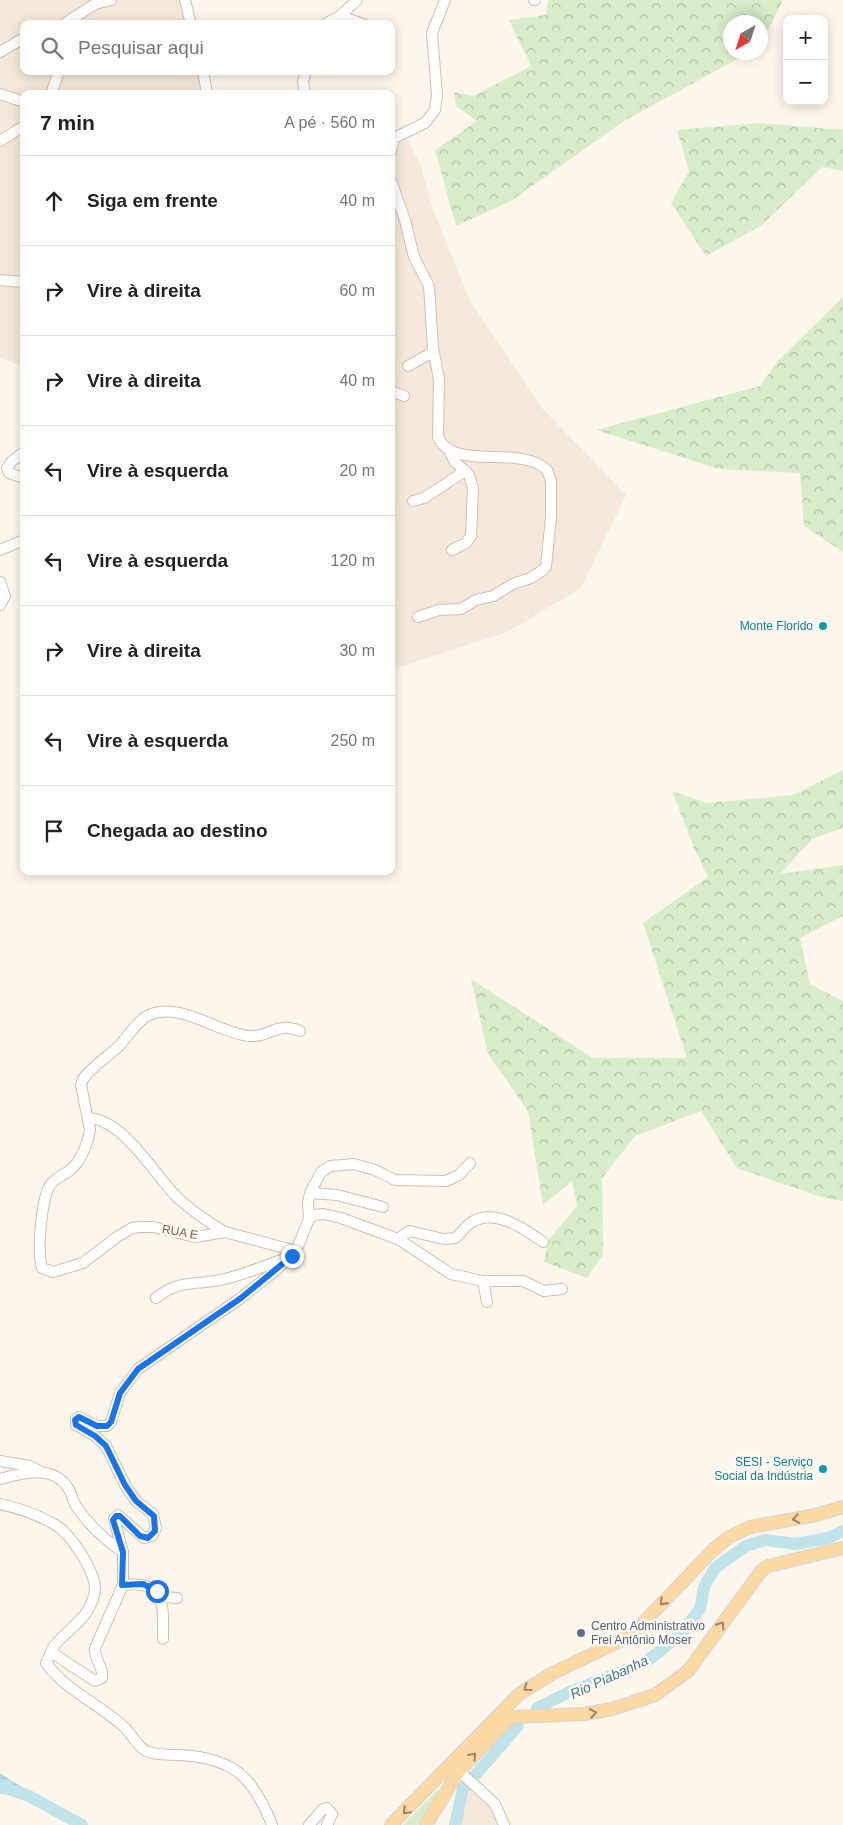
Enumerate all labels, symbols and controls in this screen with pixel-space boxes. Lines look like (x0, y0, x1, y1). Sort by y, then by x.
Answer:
north arrow (723, 15, 768, 60)
map controls (783, 15, 828, 105)
button: + (783, 15, 828, 60)
search box (20, 20, 395, 75)
icon: search (38, 34, 66, 62)
text: Pesquisar aqui (78, 37, 204, 58)
button: − (783, 60, 828, 105)
text: 7 min (40, 111, 95, 134)
text: A pé · 560 m (284, 114, 375, 131)
icon: ahead (40, 187, 68, 215)
text: Siga em frente (87, 190, 218, 211)
text: 40 m (339, 192, 375, 209)
icon: right (40, 277, 68, 305)
text: Vire à direita (87, 280, 201, 301)
text: 60 m (339, 282, 375, 299)
icon: right (40, 367, 68, 395)
text: Vire à direita (87, 370, 201, 391)
text: 40 m (339, 372, 375, 389)
icon: left (40, 457, 68, 485)
text: Vire à esquerda (87, 460, 228, 481)
text: 20 m (339, 462, 375, 479)
icon: left (40, 547, 68, 575)
text: Vire à esquerda (87, 550, 228, 571)
text: 120 m (331, 552, 375, 569)
place label: Monte Florido (740, 619, 813, 633)
marker: Monte Florido (817, 620, 829, 632)
icon: right (40, 637, 68, 665)
text: Vire à direita (87, 640, 201, 661)
text: 30 m (339, 642, 375, 659)
icon: left (40, 727, 68, 755)
text: Vire à esquerda (87, 730, 228, 751)
text: 250 m (331, 732, 375, 749)
icon: arrive (40, 817, 68, 845)
text: Chegada ao destino (87, 820, 268, 841)
street label: RUA E (161, 1222, 199, 1242)
route end (281, 1245, 304, 1268)
place label: SESI - Serviço Social da Indústria (714, 1455, 813, 1483)
marker: SESI - Serviço Social da Indústria (817, 1463, 829, 1475)
one-way arrow (791, 1513, 800, 1523)
route start (146, 1580, 169, 1603)
one-way arrow (660, 1596, 669, 1605)
place label: Centro Administrativo Frei Antônio Moser (591, 1619, 705, 1647)
one-way arrow (715, 1621, 725, 1630)
marker: Centro Administrativo Frei Antônio Moser (575, 1627, 587, 1639)
water label: Rio Piabanha (568, 1652, 651, 1702)
one-way arrow (523, 1682, 533, 1691)
one-way arrow (589, 1708, 597, 1718)
one-way arrow (467, 1752, 476, 1761)
one-way arrow (402, 1805, 411, 1814)

